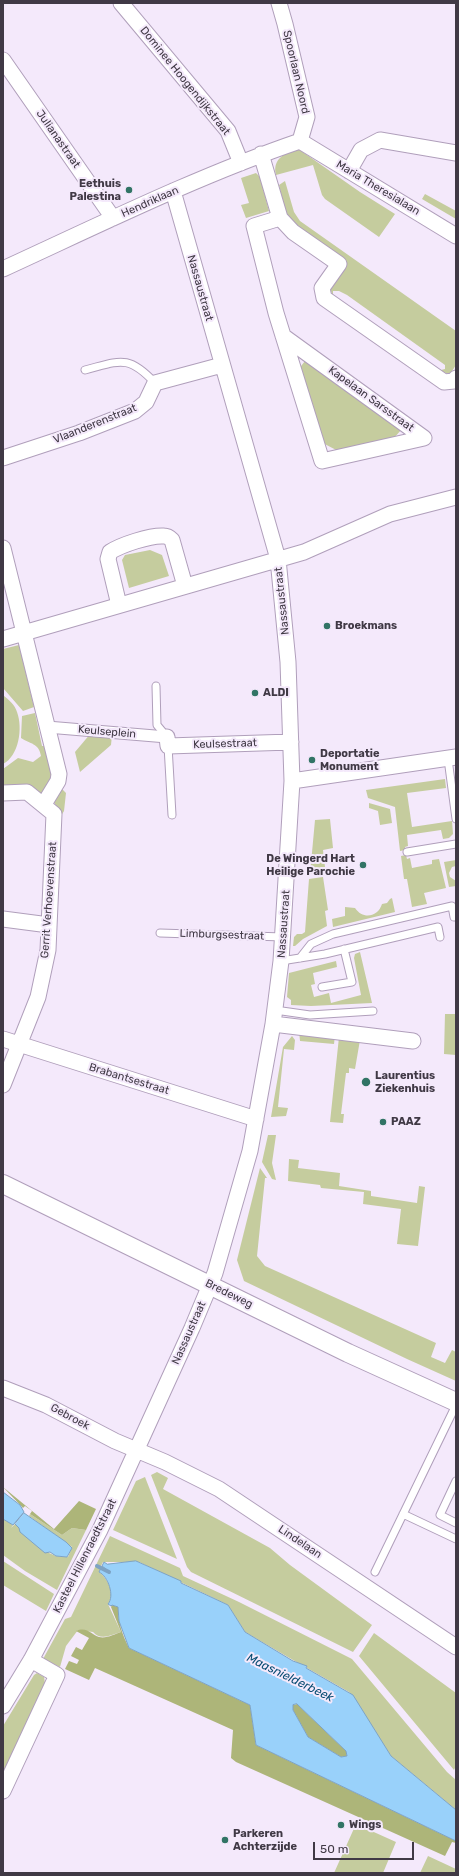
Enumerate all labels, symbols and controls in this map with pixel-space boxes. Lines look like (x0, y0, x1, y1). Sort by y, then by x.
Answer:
street label: Dominee Hoogendijkstraat (137, 24, 233, 138)
street label: Spoorlaan Noord (280, 29, 312, 115)
street label: Julianastraat (33, 107, 83, 171)
street label: Maria Theresialaan (334, 158, 422, 218)
place label: Eethuis Palestina (70, 177, 121, 203)
street label: Hendriklaan (119, 184, 181, 220)
marker: Eethuis Palestina (124, 185, 134, 195)
street label: Nassaustraat (184, 253, 216, 323)
street label: Kapelaan Sarsstraat (326, 364, 416, 434)
street label: Vlaanderenstraat (51, 401, 139, 447)
street label: Nassaustraat (272, 566, 292, 636)
place label: Broekmans (335, 619, 397, 633)
marker: Broekmans (322, 621, 332, 631)
place label: ALDI (263, 686, 289, 700)
marker: ALDI (250, 688, 260, 698)
street label: Keulseplein (77, 723, 137, 741)
street label: Keulsestraat (193, 736, 257, 752)
place label: Deportatie Monument (320, 747, 379, 773)
marker: Deportatie Monument (307, 755, 317, 765)
street label: Gerrit Verhoevenstraat (38, 841, 60, 959)
place label: De Wingerd Hart Heilige Parochie (266, 852, 355, 878)
marker: De Wingerd Hart Heilige Parochie (358, 860, 368, 870)
street label: Nassaustraat (275, 890, 293, 958)
street label: Limburgsestraat (180, 927, 264, 943)
street label: Brabantsestraat (87, 1061, 171, 1097)
place label: Laurentius Ziekenhuis (375, 1069, 435, 1095)
marker: Laurentius Ziekenhuis (360, 1076, 372, 1088)
place label: PAAZ (391, 1115, 421, 1129)
marker: PAAZ (378, 1117, 388, 1127)
street label: Bredeweg (203, 1277, 255, 1311)
street label: Nassaustraat (169, 1299, 209, 1367)
street label: Gebroek (48, 1401, 92, 1433)
street label: Kasteel Hillenraedtstraat (50, 1497, 120, 1615)
street label: Lindelaan (276, 1523, 324, 1561)
water label: Maasnielderbeek (244, 1651, 336, 1705)
place label: Wings (349, 1818, 381, 1832)
marker: Wings (336, 1820, 346, 1830)
place label: Parkeren Achterzijde (233, 1827, 297, 1853)
scale bar (315, 1834, 416, 1860)
marker: Parkeren Achterzijde (220, 1835, 230, 1845)
text: 50 m (320, 1842, 348, 1856)

